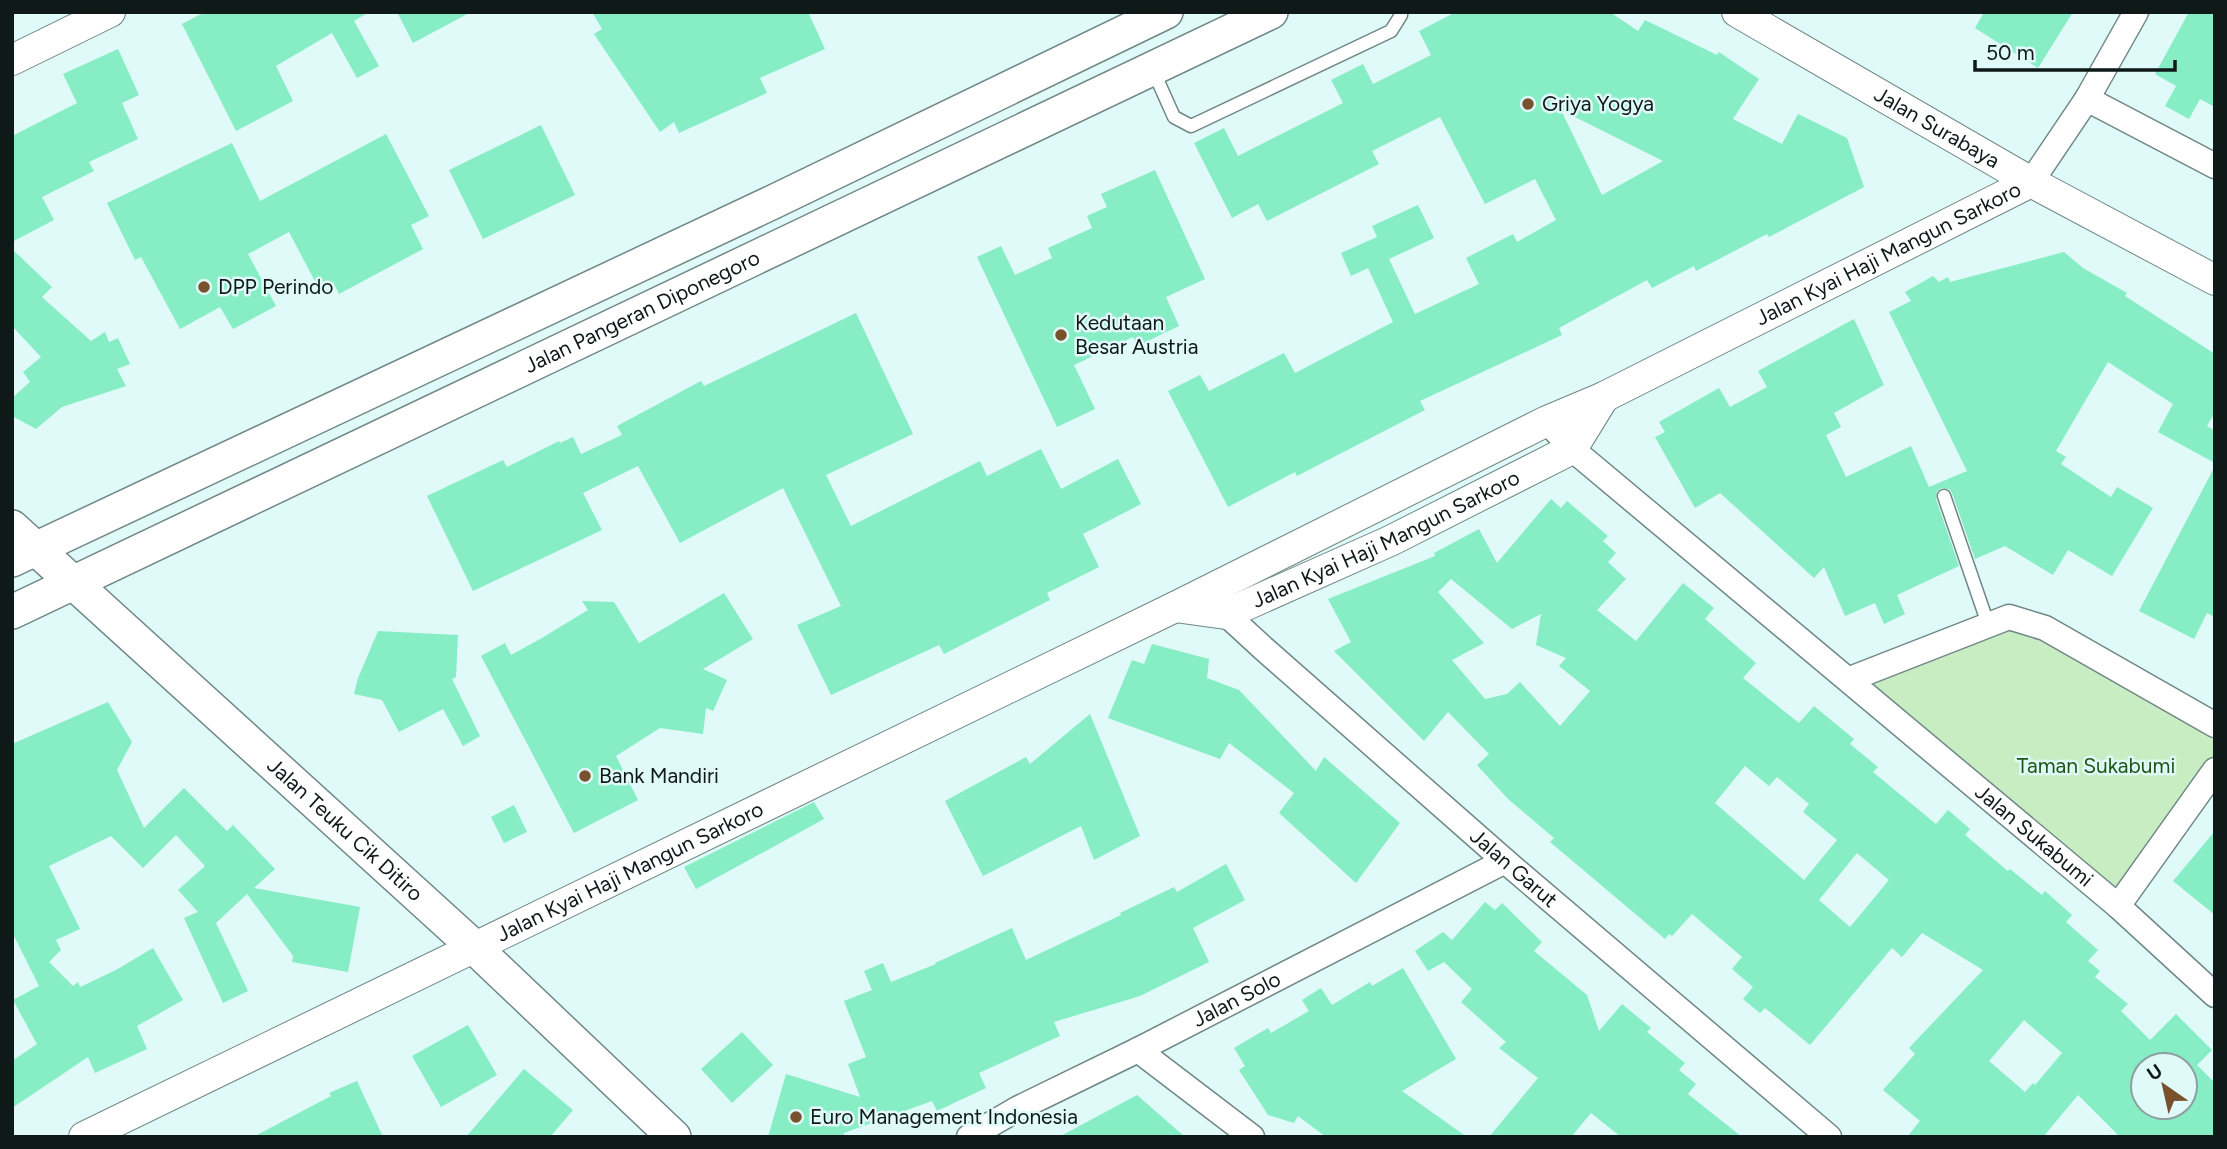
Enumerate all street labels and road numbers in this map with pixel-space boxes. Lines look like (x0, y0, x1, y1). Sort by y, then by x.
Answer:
street label: Jalan Surabaya (1870, 81, 2004, 173)
street label: Jalan Kyai Haji Mangun Sarkoro (1751, 176, 2025, 331)
street label: Jalan Pangeran Diponegoro (520, 245, 764, 378)
street label: Jalan Kyai Haji Mangun Sarkoro (1248, 465, 1524, 613)
street label: Jalan Teuku Cik Ditiro (262, 752, 428, 906)
street label: Jalan Sukabumi (1970, 779, 2098, 892)
street label: Jalan Kyai Haji Mangun Sarkoro (492, 796, 767, 947)
street label: Jalan Garut (1465, 823, 1563, 912)
street label: Jalan Solo (1188, 966, 1285, 1032)

